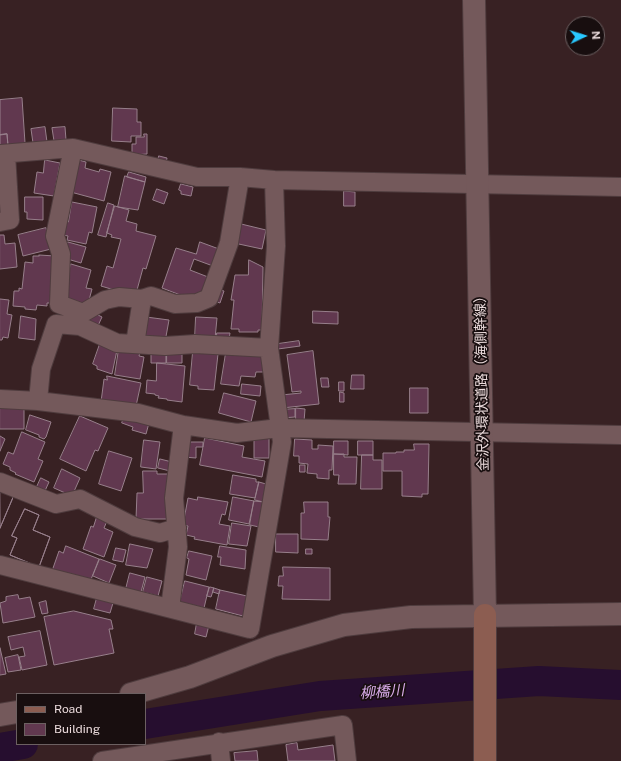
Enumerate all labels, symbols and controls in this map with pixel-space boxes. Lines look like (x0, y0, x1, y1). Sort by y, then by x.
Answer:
north arrow (565, 16, 605, 56)
text: N (590, 31, 602, 40)
street label: 金沢外環状道路（海側幹線） (472, 289, 492, 471)
water label: 柳橋川 (359, 681, 405, 703)
legend (16, 693, 146, 745)
text: Road (54, 702, 82, 716)
text: Building (54, 722, 100, 736)

